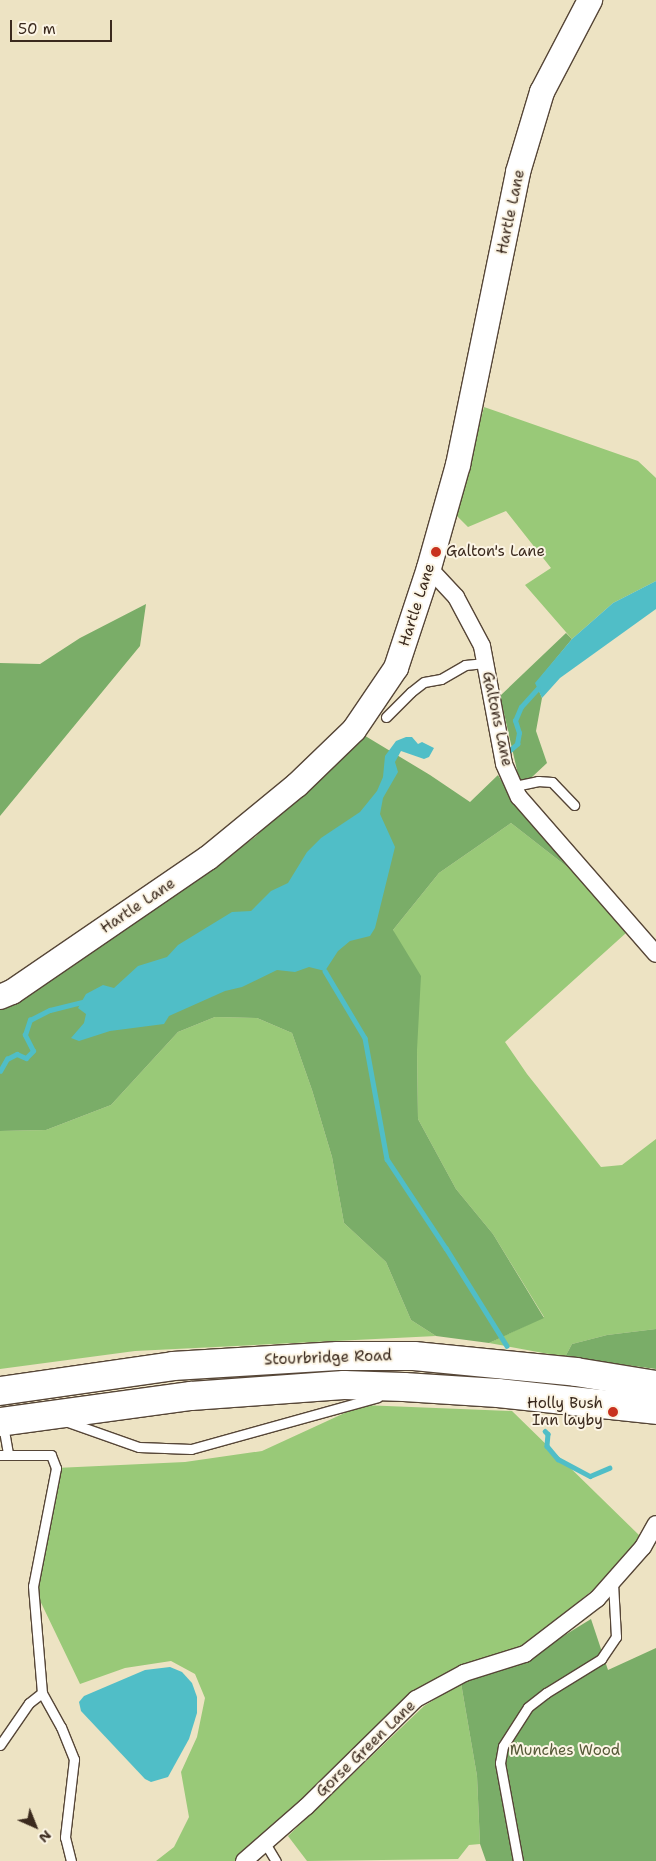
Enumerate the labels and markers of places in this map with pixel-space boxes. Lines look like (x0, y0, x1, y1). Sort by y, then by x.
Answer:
place label: Galton's Lane (446, 543, 545, 561)
marker: Galton's Lane (430, 546, 442, 558)
place label: Holly Bush Inn layby (527, 1394, 603, 1429)
marker: Holly Bush Inn layby (607, 1406, 619, 1418)

